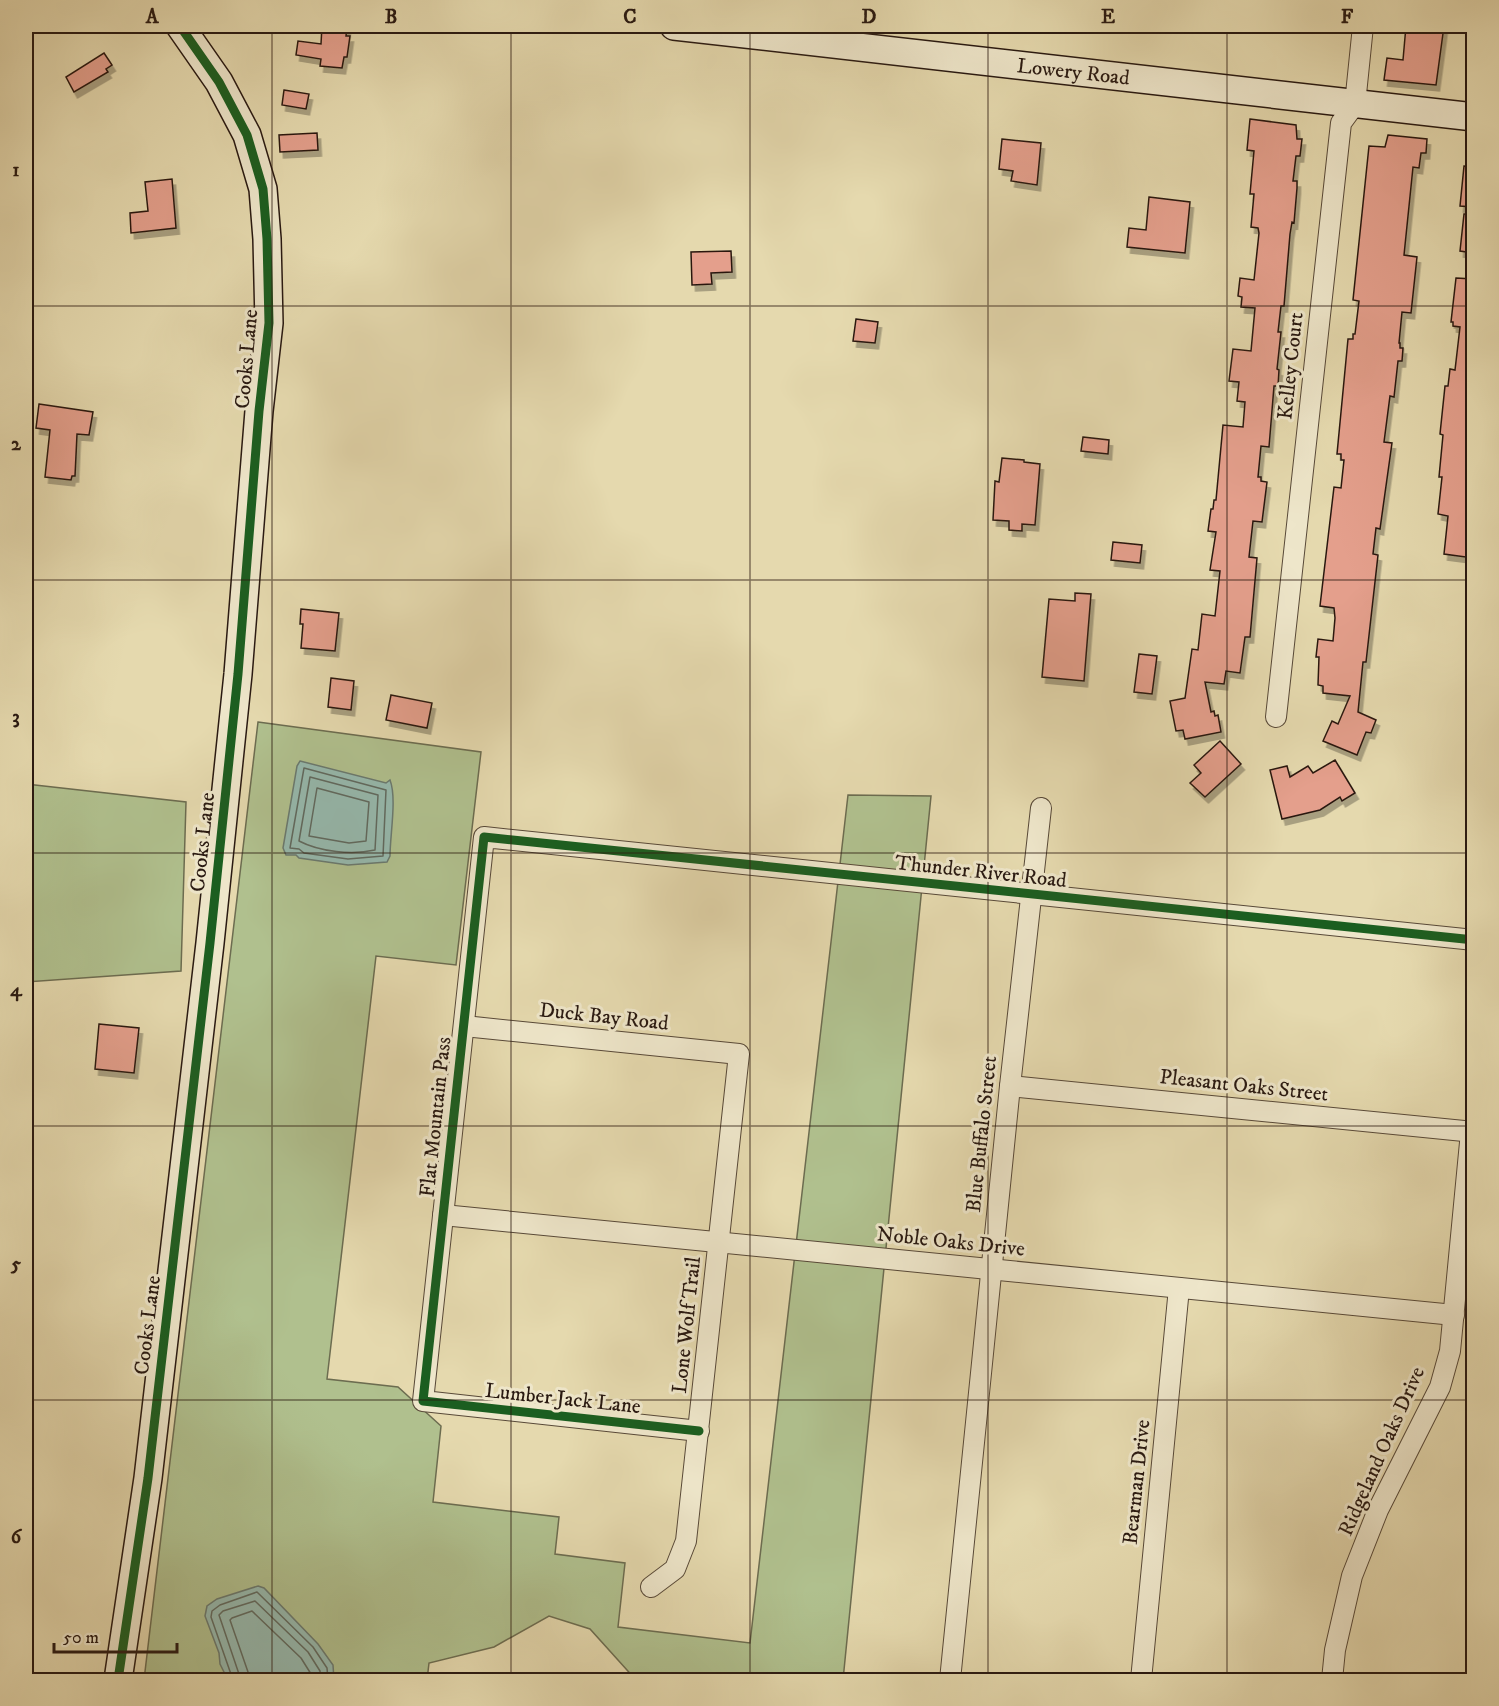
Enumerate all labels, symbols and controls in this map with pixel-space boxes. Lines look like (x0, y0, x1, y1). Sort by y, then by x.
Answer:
text: A (145, 5, 160, 30)
text: B (385, 5, 397, 30)
text: C (623, 5, 637, 30)
text: D (862, 5, 877, 30)
text: E (1101, 5, 1115, 30)
text: F (1341, 5, 1354, 30)
street label: Lowery Road (1016, 53, 1132, 92)
text: 1 (12, 158, 20, 183)
street label: Cooks Lane (230, 308, 264, 410)
street label: Kelley Court (1272, 311, 1310, 421)
text: 2 (11, 432, 22, 457)
text: 3 (12, 705, 20, 730)
street label: Cooks Lane (185, 791, 221, 893)
street label: Thunder River Road (894, 850, 1068, 894)
text: 4 (10, 978, 23, 1003)
street label: Duck Bay Road (538, 997, 670, 1037)
street label: Flat Mountain Pass (415, 1036, 457, 1199)
street label: Blue Buffalo Street (961, 1054, 1003, 1214)
street label: Pleasant Oaks Street (1158, 1064, 1330, 1108)
street label: Noble Oaks Drive (876, 1221, 1026, 1263)
text: 5 (10, 1252, 21, 1277)
street label: Lone Wolf Trail (667, 1255, 707, 1395)
street label: Cooks Lane (129, 1274, 167, 1376)
street label: Ridgeland Oaks Drive (1333, 1363, 1431, 1540)
street label: Lumber Jack Lane (484, 1378, 642, 1420)
street label: Bearman Drive (1117, 1418, 1157, 1546)
text: 6 (11, 1525, 23, 1550)
scale bar (54, 1616, 177, 1654)
text: 50 m (63, 1627, 99, 1649)

